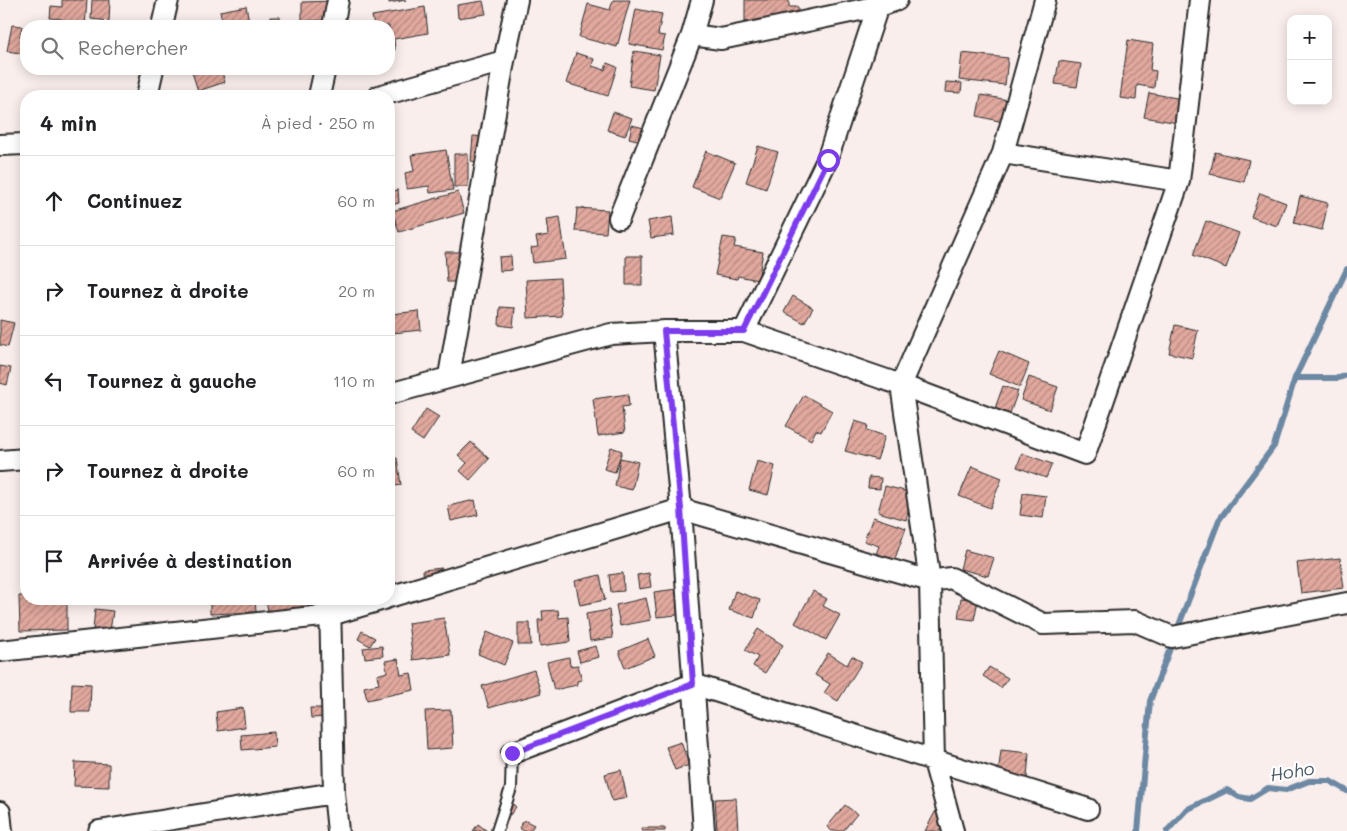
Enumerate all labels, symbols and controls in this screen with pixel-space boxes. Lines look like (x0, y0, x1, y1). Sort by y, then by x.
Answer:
map controls (1287, 15, 1332, 105)
button: + (1287, 15, 1332, 60)
search box (20, 20, 395, 75)
icon: search (38, 34, 66, 62)
text: Rechercher (78, 35, 188, 60)
button: − (1287, 60, 1332, 105)
text: 4 min (40, 109, 97, 136)
text: À pied · 250 m (261, 112, 375, 133)
route start (817, 149, 840, 172)
icon: ahead (40, 187, 68, 215)
text: Continuez (87, 188, 182, 213)
text: 60 m (338, 190, 375, 211)
icon: right (40, 277, 68, 305)
text: Tournez à droite (87, 278, 249, 303)
text: 20 m (338, 280, 375, 301)
icon: left (40, 367, 68, 395)
text: Tournez à gauche (87, 368, 256, 393)
text: 110 m (333, 370, 375, 391)
icon: right (40, 457, 68, 485)
text: Tournez à droite (87, 458, 249, 483)
text: 60 m (338, 460, 375, 481)
icon: arrive (40, 547, 68, 575)
text: Arrivée à destination (87, 548, 292, 573)
route end (501, 742, 524, 765)
water label: Hoho (1268, 756, 1316, 786)

